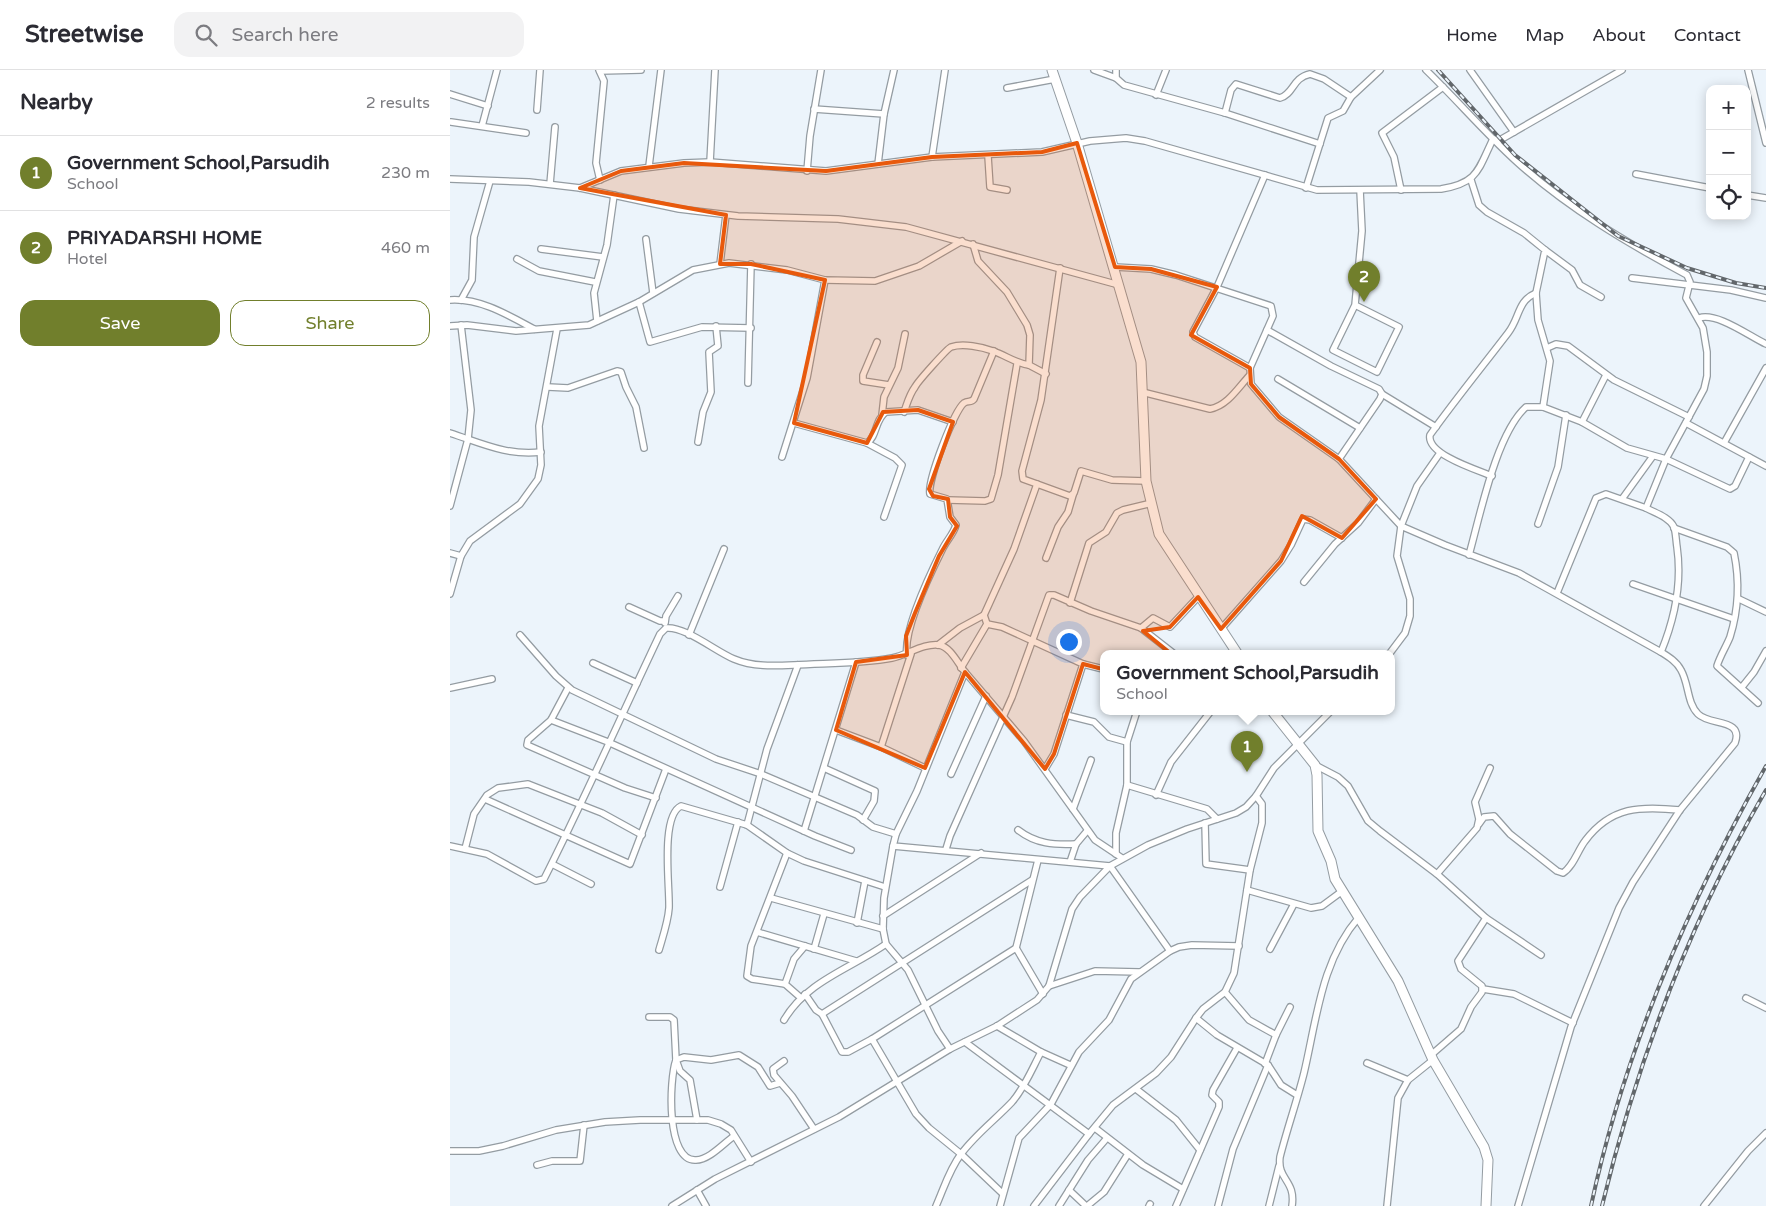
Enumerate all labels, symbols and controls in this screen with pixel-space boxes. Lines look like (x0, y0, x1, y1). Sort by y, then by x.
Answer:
search box (174, 12, 524, 57)
text: Streetwise (25, 20, 144, 49)
icon: search (192, 21, 220, 49)
text: Search here (232, 24, 338, 46)
text: Home (1446, 24, 1497, 46)
text: Map (1525, 24, 1564, 46)
text: About (1592, 24, 1646, 46)
text: Contact (1674, 24, 1741, 46)
map controls (1706, 85, 1751, 220)
button: + (1706, 85, 1751, 130)
text: Nearby (20, 90, 93, 115)
text: 2 results (366, 93, 430, 113)
button: − (1706, 130, 1751, 175)
text: Government School,Parsudih (67, 152, 329, 174)
text: 1 (31, 163, 41, 183)
text: 230 m (381, 163, 430, 183)
text: School (67, 174, 119, 194)
button: locate (1706, 175, 1751, 220)
text: PRIYADARSHI HOME (67, 227, 262, 249)
text: 2 (31, 238, 41, 258)
text: 460 m (381, 238, 430, 258)
text: Hotel (67, 249, 108, 269)
pin: 2 (1348, 261, 1380, 302)
button: Save (20, 300, 220, 346)
button: Share (230, 300, 430, 346)
your location (1056, 629, 1082, 655)
popup (1100, 650, 1395, 715)
text: Government School,Parsudih (1116, 662, 1379, 684)
text: School (1116, 684, 1168, 704)
pin: 1 (1231, 731, 1263, 772)

